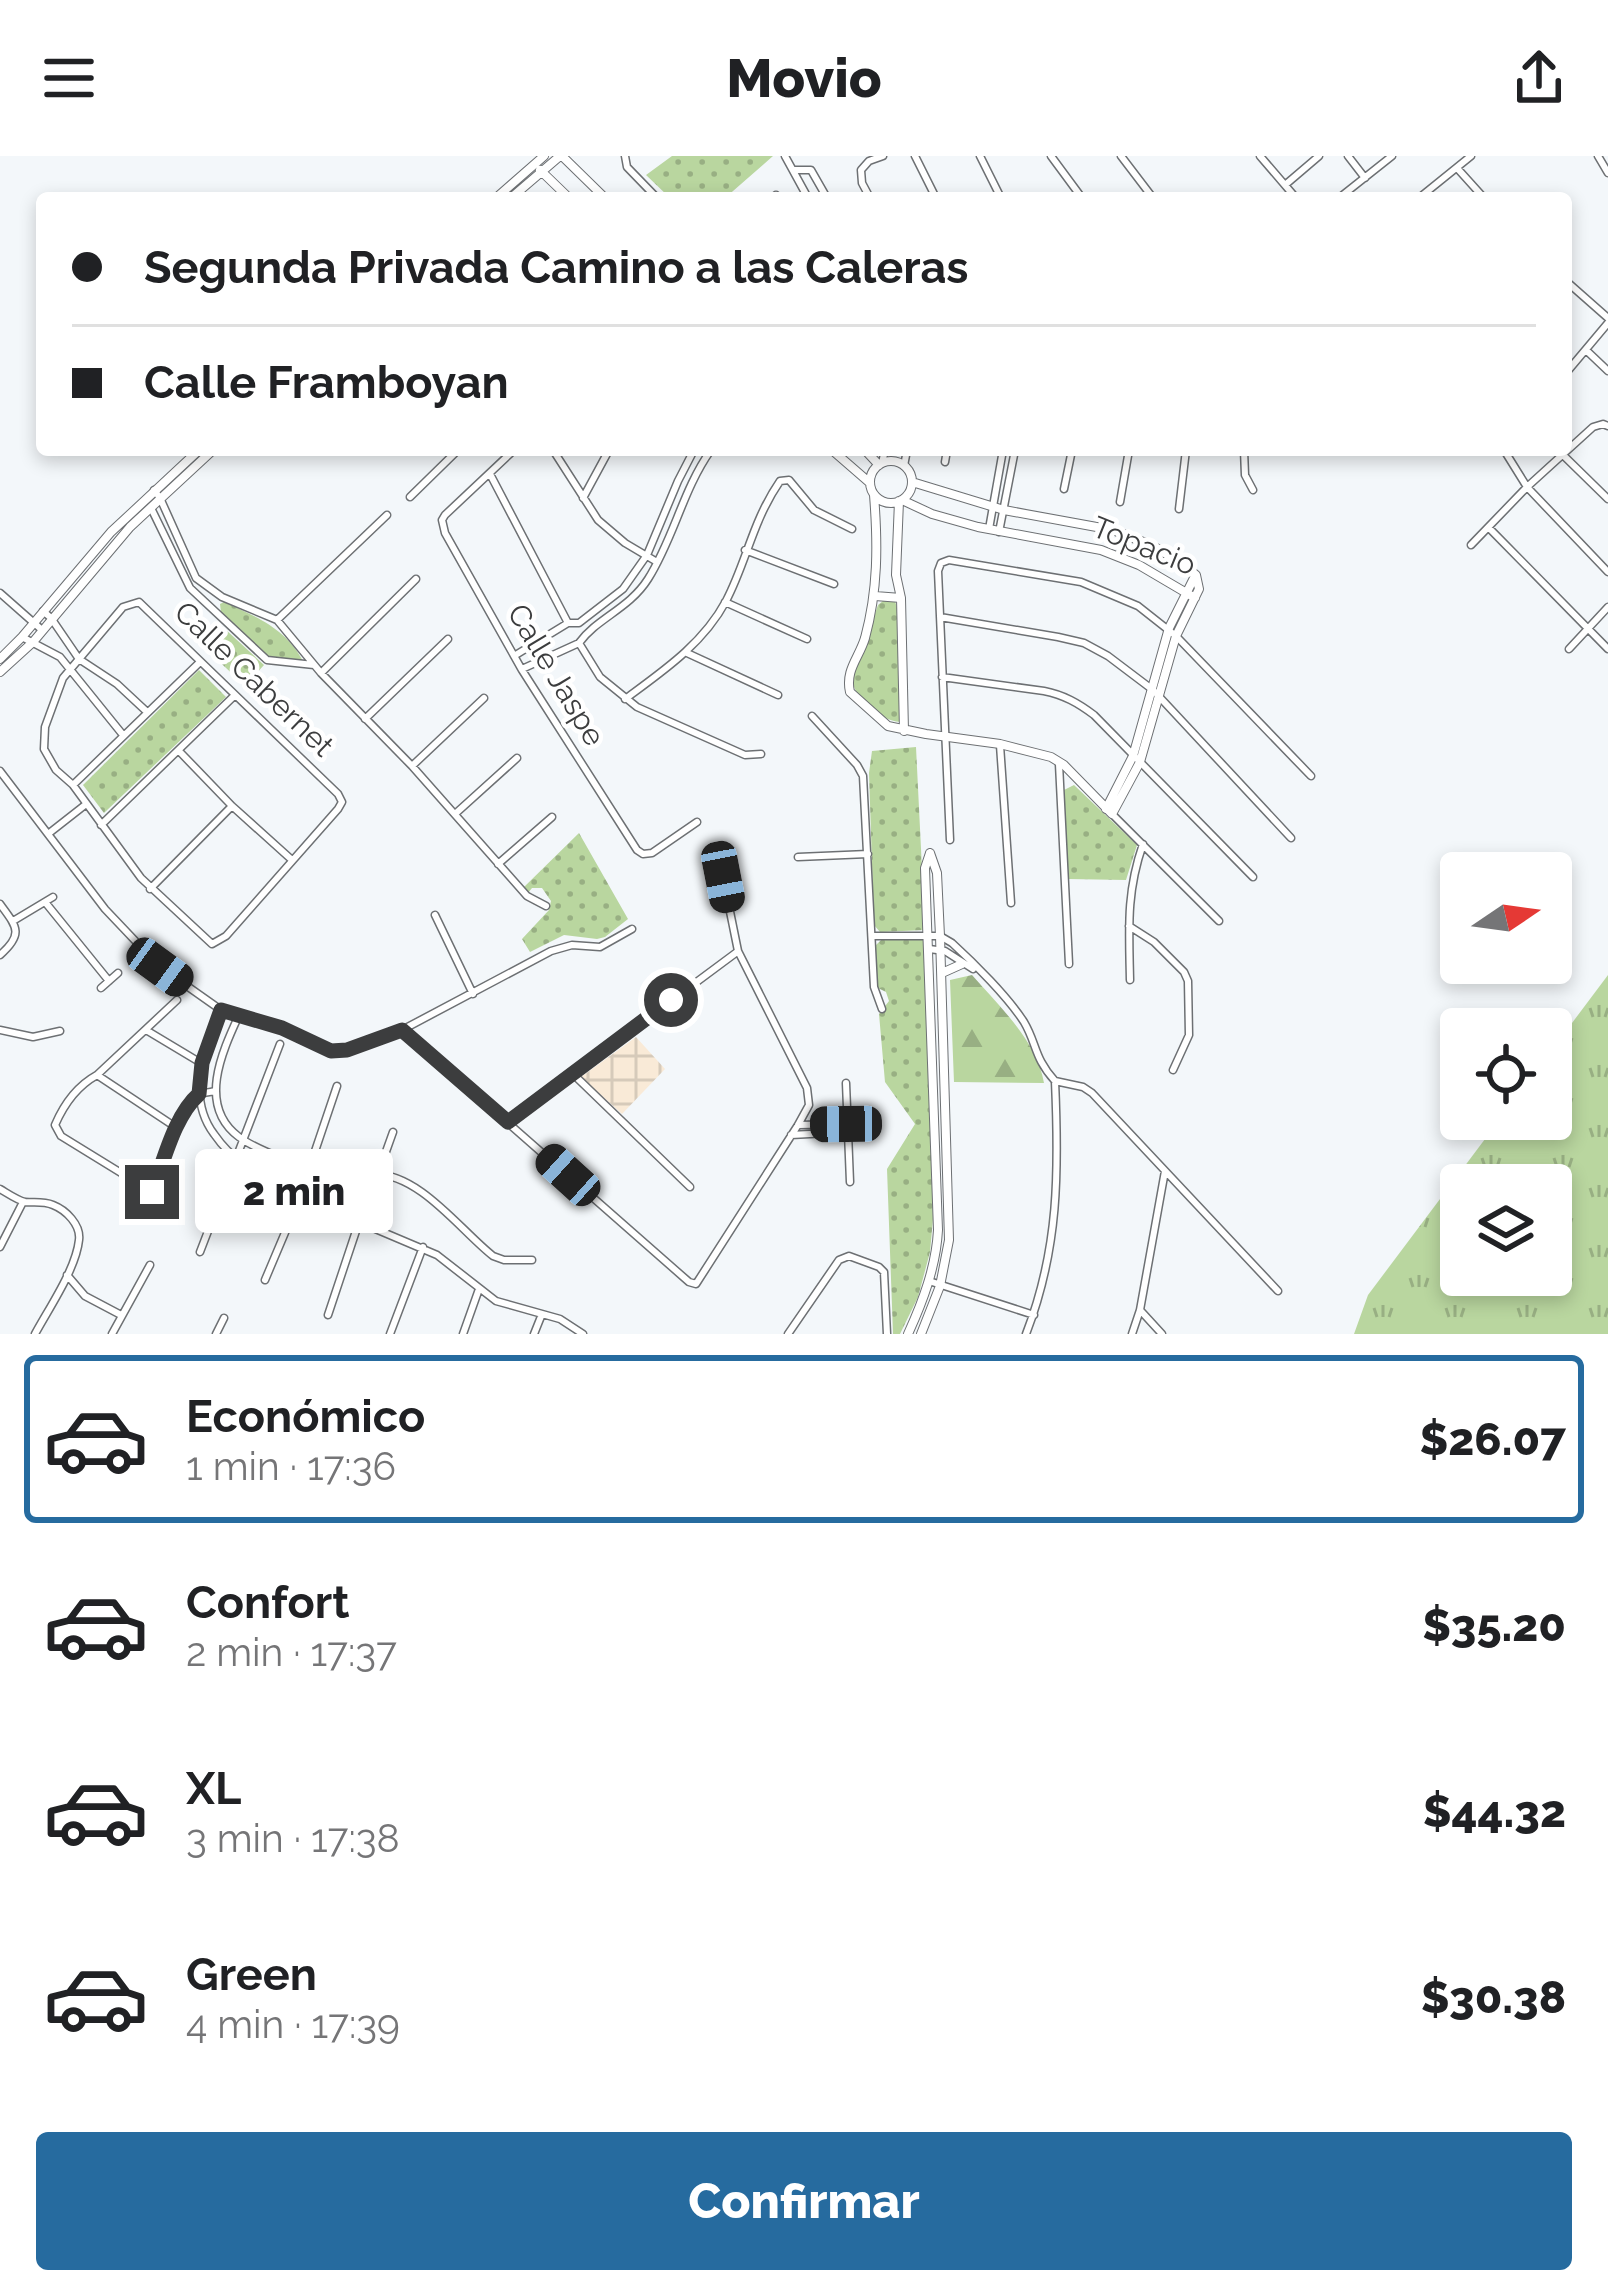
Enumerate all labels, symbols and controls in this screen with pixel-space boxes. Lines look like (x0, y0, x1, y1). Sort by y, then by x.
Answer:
icon: menu (36, 45, 102, 111)
icon: share (1506, 45, 1572, 111)
text: Movio (726, 46, 882, 110)
text: Segunda Privada Camino a las Caleras (144, 241, 969, 294)
text: Calle Framboyan (144, 356, 509, 409)
street label: Topacio (1087, 509, 1201, 582)
street label: Calle Cabernet (168, 594, 341, 763)
street label: Calle Jaspe (501, 598, 612, 752)
car (698, 838, 748, 916)
north arrow (1440, 852, 1572, 984)
map controls (1440, 852, 1572, 1296)
car (120, 931, 200, 1003)
route start (644, 973, 698, 1027)
button: locate (1440, 1008, 1572, 1140)
car (810, 1105, 882, 1143)
car (529, 1138, 607, 1212)
callout: 2 min (194, 1150, 392, 1234)
button: layers (1440, 1164, 1572, 1296)
route end (125, 1165, 179, 1219)
text: 2 min (243, 1168, 345, 1214)
icon: car (42, 1385, 150, 1493)
text: Económico (186, 1390, 425, 1443)
text: $26.07 (1419, 1413, 1566, 1466)
text: 1 min · 17:36 (186, 1443, 396, 1489)
icon: car (42, 1571, 150, 1679)
text: Confort (186, 1576, 349, 1629)
text: $35.20 (1422, 1599, 1566, 1652)
text: 2 min · 17:37 (186, 1629, 397, 1675)
icon: car (42, 1757, 150, 1865)
text: XL (186, 1762, 241, 1815)
text: $44.32 (1423, 1785, 1566, 1838)
text: 3 min · 17:38 (186, 1815, 400, 1861)
icon: car (42, 1943, 150, 2051)
text: Green (186, 1948, 317, 2001)
text: $30.38 (1421, 1971, 1566, 2024)
text: 4 min · 17:39 (186, 2001, 400, 2047)
button: Confirmar (36, 2132, 1572, 2270)

